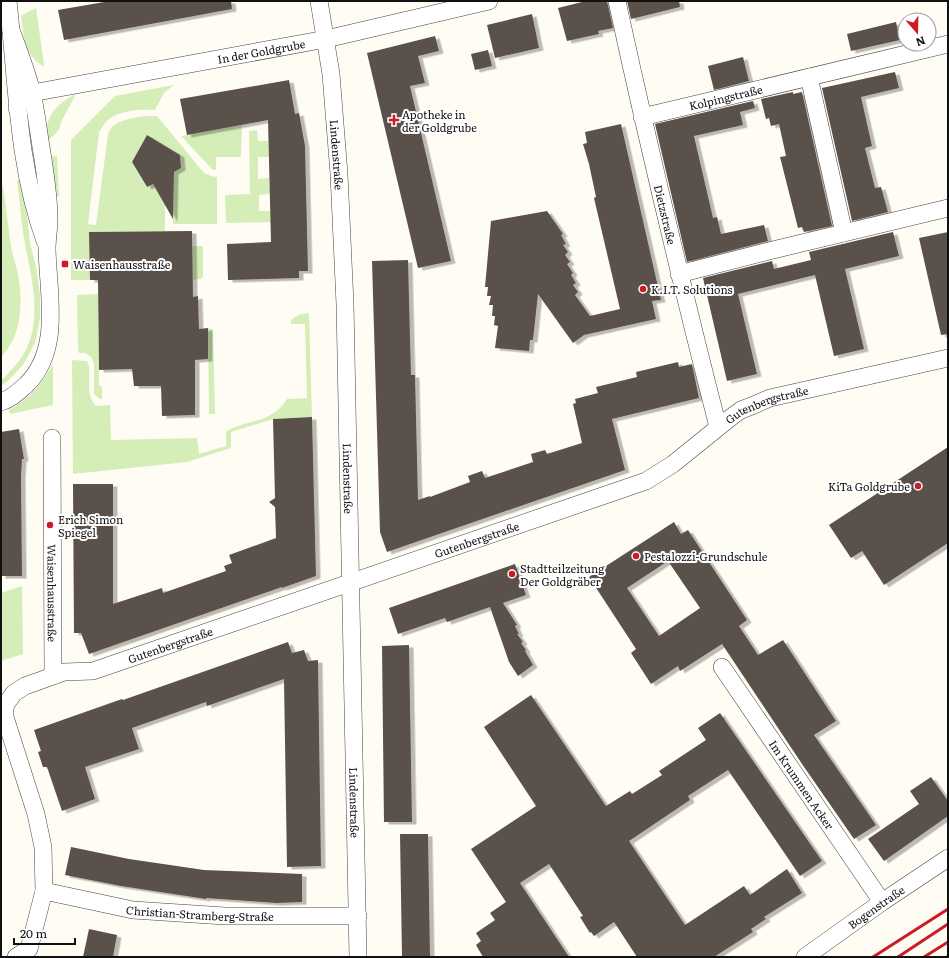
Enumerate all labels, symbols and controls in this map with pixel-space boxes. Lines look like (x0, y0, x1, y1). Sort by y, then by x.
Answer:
north arrow (897, 12, 937, 52)
text: N (914, 33, 928, 51)
street label: In der Goldgrube (216, 35, 307, 67)
street label: Kolpingstraße (687, 80, 764, 114)
place label: Apotheke in der Goldgrube (402, 106, 477, 135)
marker: Apotheke in der Goldgrube (389, 115, 399, 125)
street label: Lindenstraße (327, 119, 348, 191)
street label: Dietzstraße (651, 183, 680, 246)
place label: Waisenhausstraße (73, 256, 171, 272)
marker: Waisenhausstraße (60, 259, 70, 269)
place label: K.I.T. Solutions (651, 281, 733, 297)
marker: K.I.T. Solutions (638, 284, 648, 294)
street label: Gutenbergstraße (721, 382, 810, 427)
street label: Lindenstraße (340, 443, 357, 514)
place label: KiTa Goldgrube (828, 478, 910, 494)
marker: KiTa Goldgrube (913, 481, 923, 491)
place label: Erich Simon Spiegel (58, 511, 123, 540)
street label: Gutenbergstraße (432, 517, 521, 561)
marker: Erich Simon Spiegel (45, 520, 55, 530)
street label: Waisenhausstraße (44, 544, 61, 642)
place label: Pestalozzi-Grundschule (644, 548, 768, 564)
marker: Pestalozzi-Grundschule (631, 551, 641, 561)
place label: Stadtteilzeitung Der Goldgräber (520, 560, 605, 589)
marker: Stadtteilzeitung Der Goldgräber (507, 569, 517, 579)
street label: Gutenbergstraße (126, 622, 215, 666)
street label: Im Krummen Acker (766, 736, 839, 833)
street label: Lindenstraße (346, 767, 364, 838)
street label: Bogenstraße (844, 881, 908, 932)
street label: Christian-Stramberg-Straße (125, 901, 274, 924)
scale bar (14, 920, 75, 946)
text: 20 m (20, 924, 47, 942)

